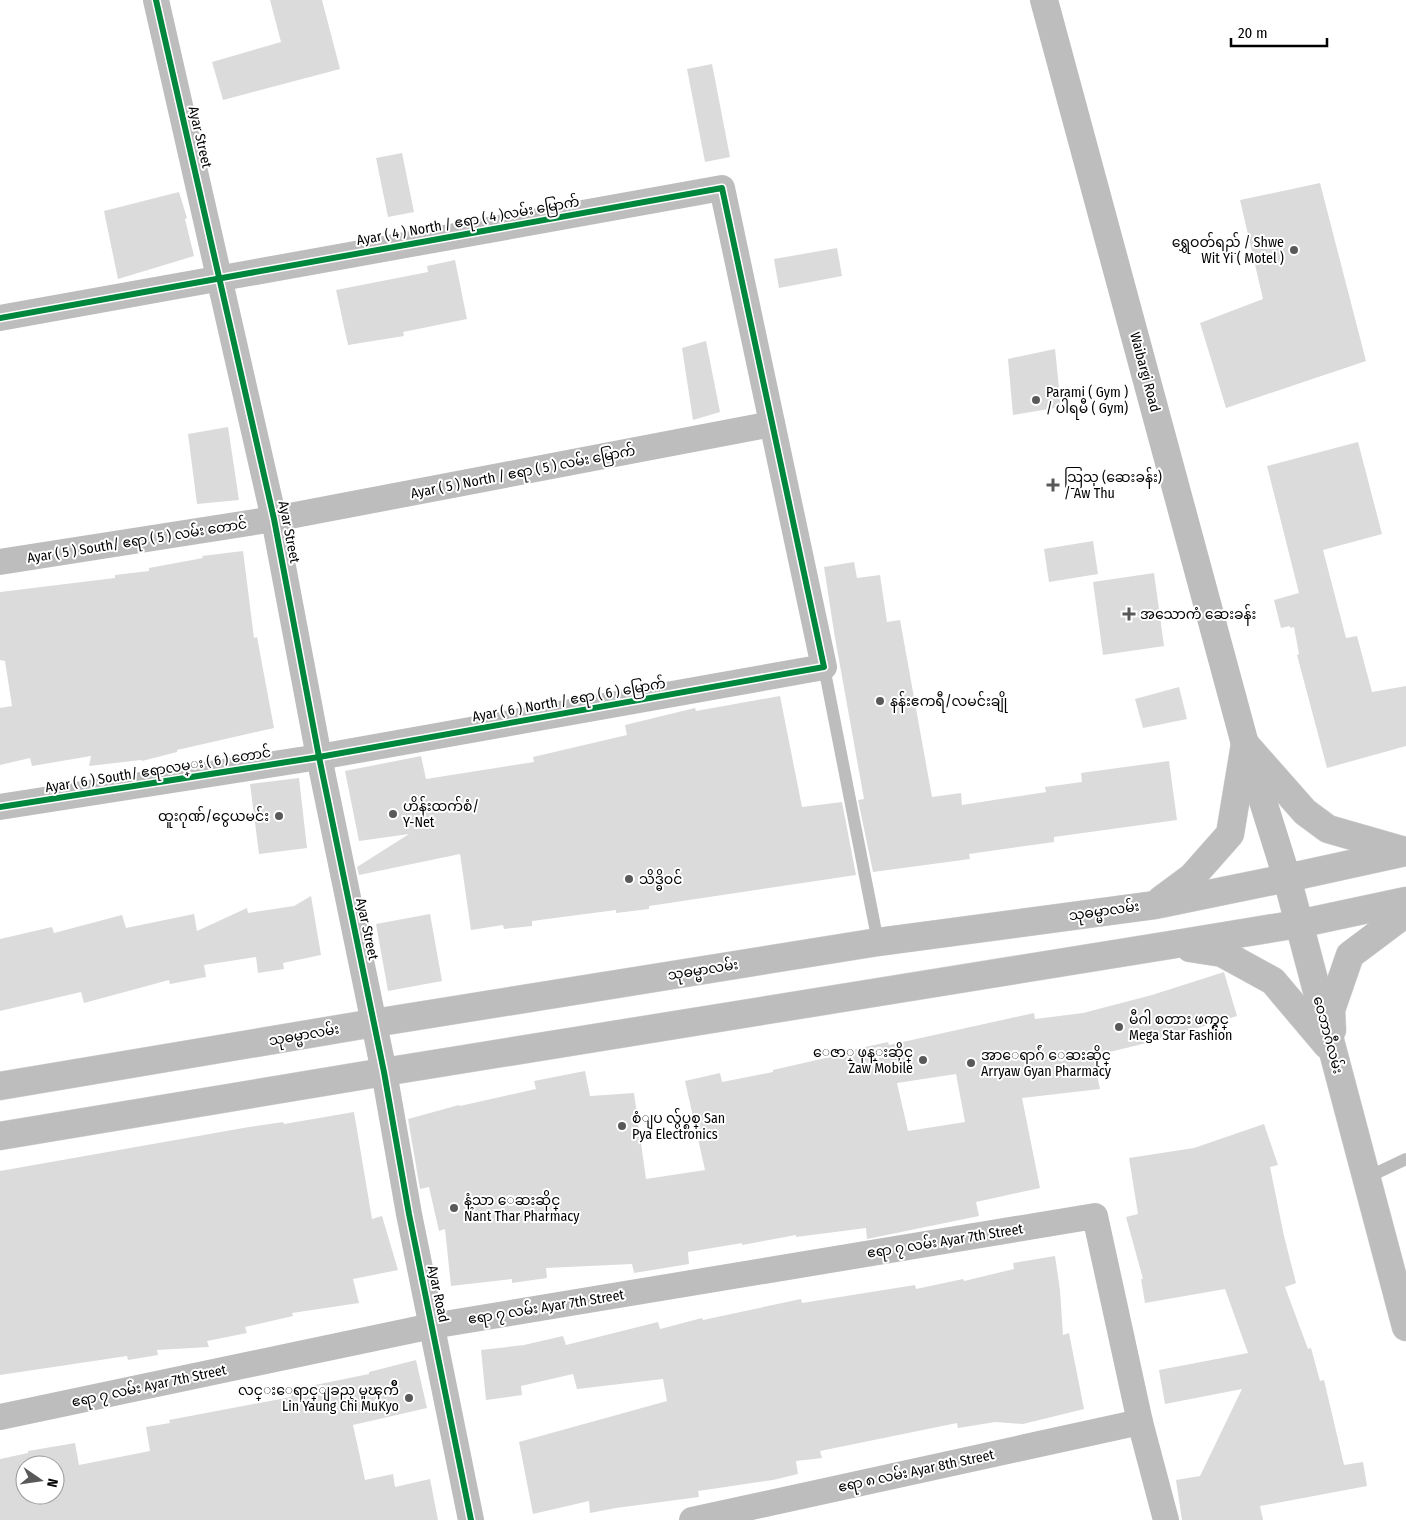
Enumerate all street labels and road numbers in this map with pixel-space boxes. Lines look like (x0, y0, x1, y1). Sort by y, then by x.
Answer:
street label: Ayar Street (185, 104, 215, 170)
street label: Ayar ( 4 ) North / ဧရာ ( 4 )လမ်း မြောက် (355, 191, 581, 252)
street label: Waibargi Road (1126, 330, 1164, 414)
street label: Ayar ( 5 ) North / ဧရာ ( 5 ) လမ်း မြောက် (409, 440, 637, 505)
street label: Ayar Street (275, 500, 303, 565)
street label: Ayar ( 5 ) South/ ဧရာ ( 5 ) လမ်း တောင် (26, 513, 249, 570)
street label: Ayar ( 6 ) North / ဧရာ ( 6 ) မြောက် (471, 673, 668, 728)
street label: Ayar ( 6 ) South/ ဧရာလမ္း ( 6 ) တောင် (44, 742, 273, 799)
street label: Ayar Street (352, 896, 382, 962)
street label: သုဓမ္မာလမ်း (1067, 896, 1141, 928)
street label: သုဓမ္မာလမ်း (666, 954, 740, 987)
street label: ဝေဘာဂီလမ်း (1309, 994, 1348, 1076)
street label: သုဓမ္မာလမ်း (267, 1018, 341, 1053)
street label: ဧရာ ၇ လမ်း Ayar 7th Street (866, 1218, 1025, 1265)
street label: Ayar Road (424, 1264, 452, 1324)
street label: ဧရာ ၇ လမ်း Ayar 7th Street (467, 1284, 626, 1331)
street label: ဧရာ ၇ လမ်း Ayar 7th Street (70, 1359, 229, 1414)
street label: ဧရာ ၈ လမ်း Ayar 8th Street (836, 1444, 997, 1499)

